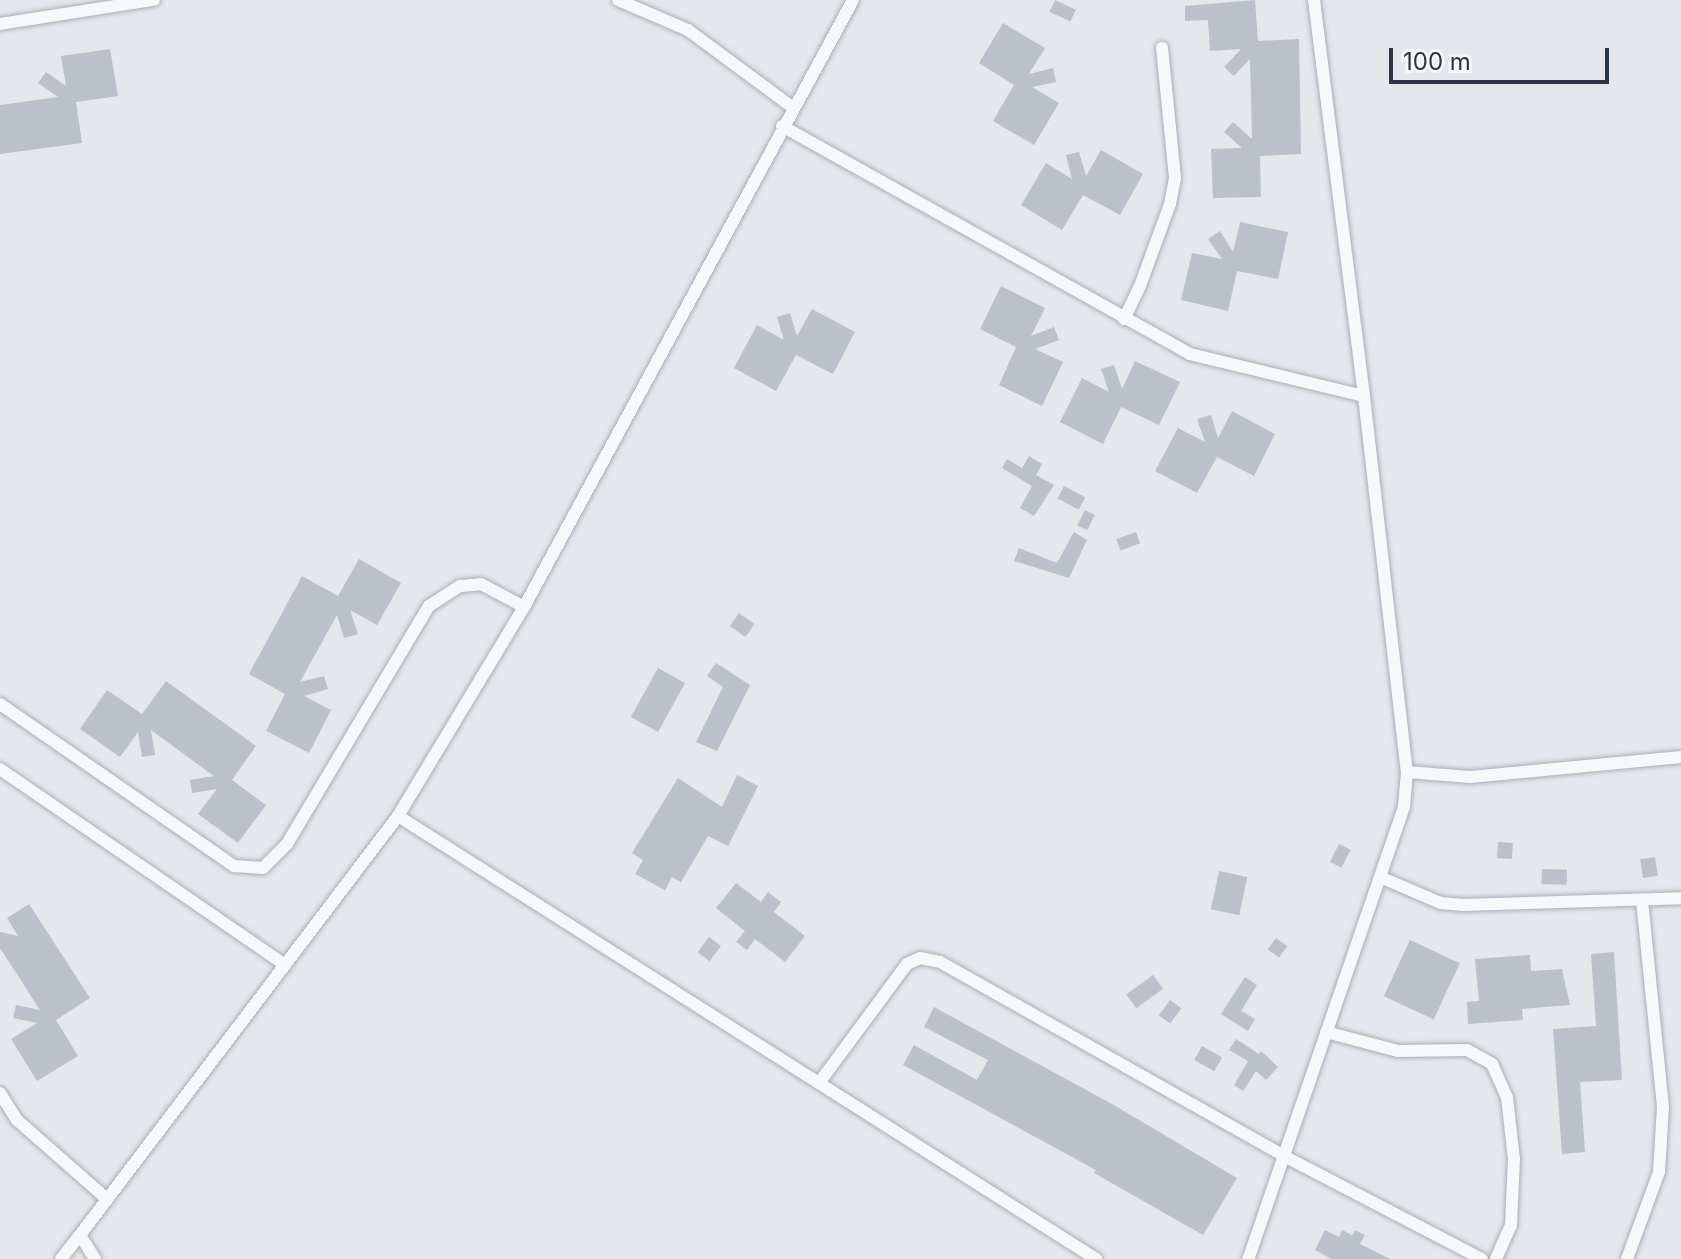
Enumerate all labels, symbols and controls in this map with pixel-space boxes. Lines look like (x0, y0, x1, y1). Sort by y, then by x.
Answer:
scale bar (1393, 32, 1613, 82)
text: 100 m (1403, 47, 1471, 76)

